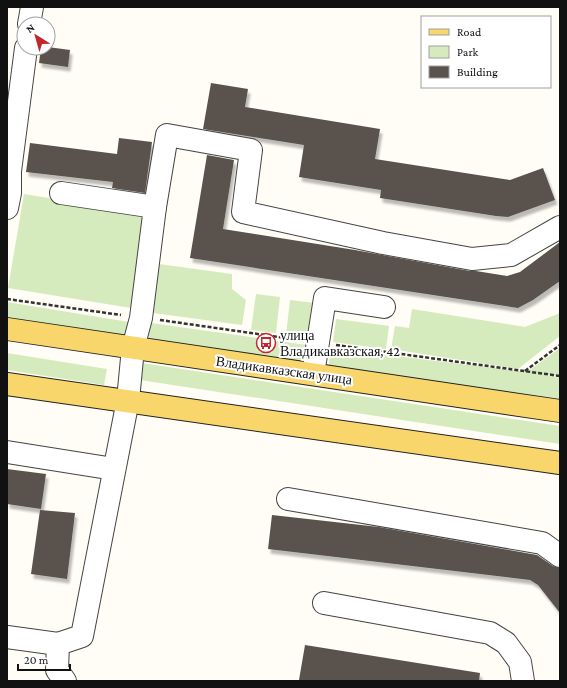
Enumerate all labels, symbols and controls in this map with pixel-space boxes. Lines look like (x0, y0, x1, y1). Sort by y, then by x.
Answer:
north arrow (16, 16, 56, 56)
legend (421, 16, 551, 88)
text: N (23, 21, 37, 35)
text: Road (457, 25, 482, 39)
text: Park (457, 45, 479, 59)
text: Building (457, 65, 498, 79)
place label: улица Владикавказская, 42 (280, 327, 400, 359)
bus stop icon: улица Владикавказская, 42 (255, 332, 277, 354)
street label: Владикавказская улица (215, 353, 354, 388)
scale bar (18, 646, 70, 672)
text: 20 m (24, 653, 49, 667)

